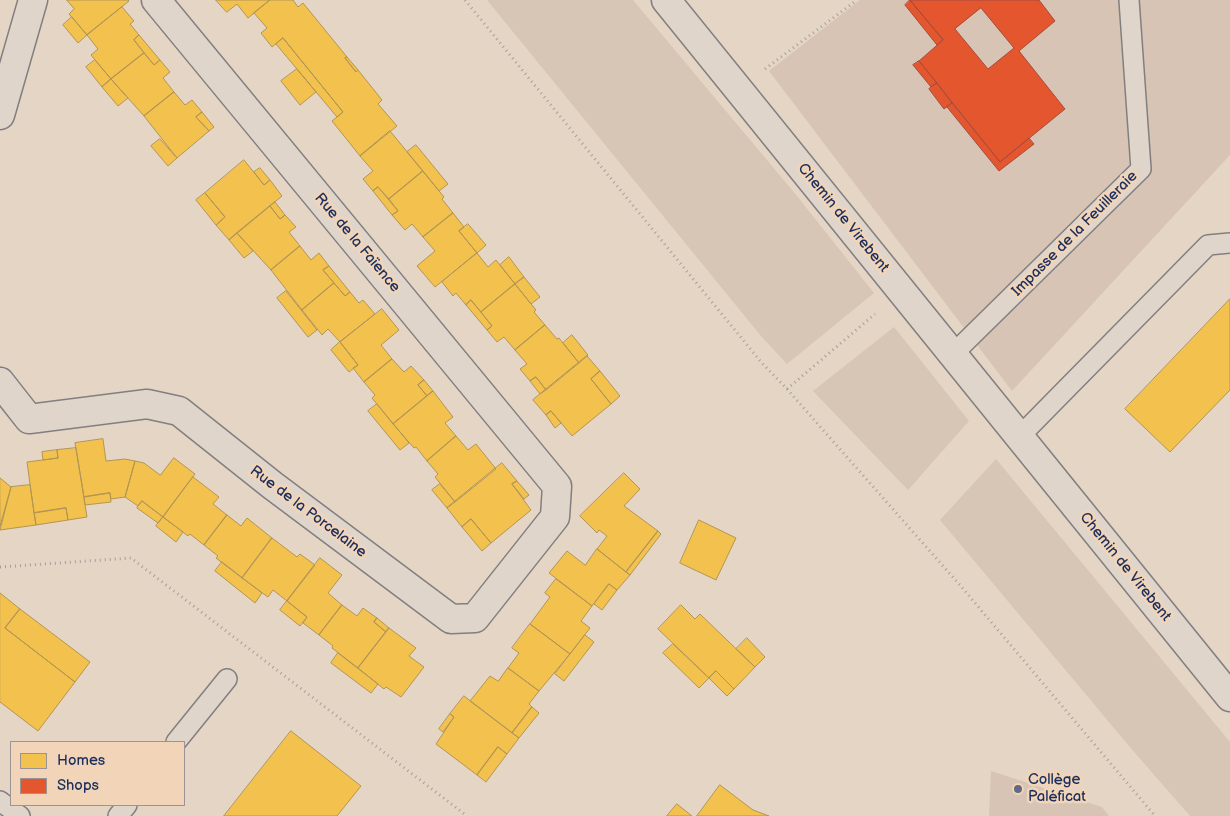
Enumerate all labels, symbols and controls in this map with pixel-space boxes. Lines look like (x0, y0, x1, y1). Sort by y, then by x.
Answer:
street label: Chemin de Virebent (794, 160, 892, 276)
street label: Impasse de la Feuilleraie (1008, 167, 1142, 301)
street label: Rue de la Faïence (310, 190, 404, 296)
street label: Rue de la Porcelaine (246, 462, 370, 562)
street label: Chemin de Virebent (1076, 509, 1174, 625)
legend (10, 741, 185, 806)
text: Homes (57, 751, 105, 770)
place label: Collège Paléficat (1028, 771, 1086, 806)
text: Shops (57, 776, 99, 795)
marker: Collège Paléficat (1012, 783, 1024, 795)

